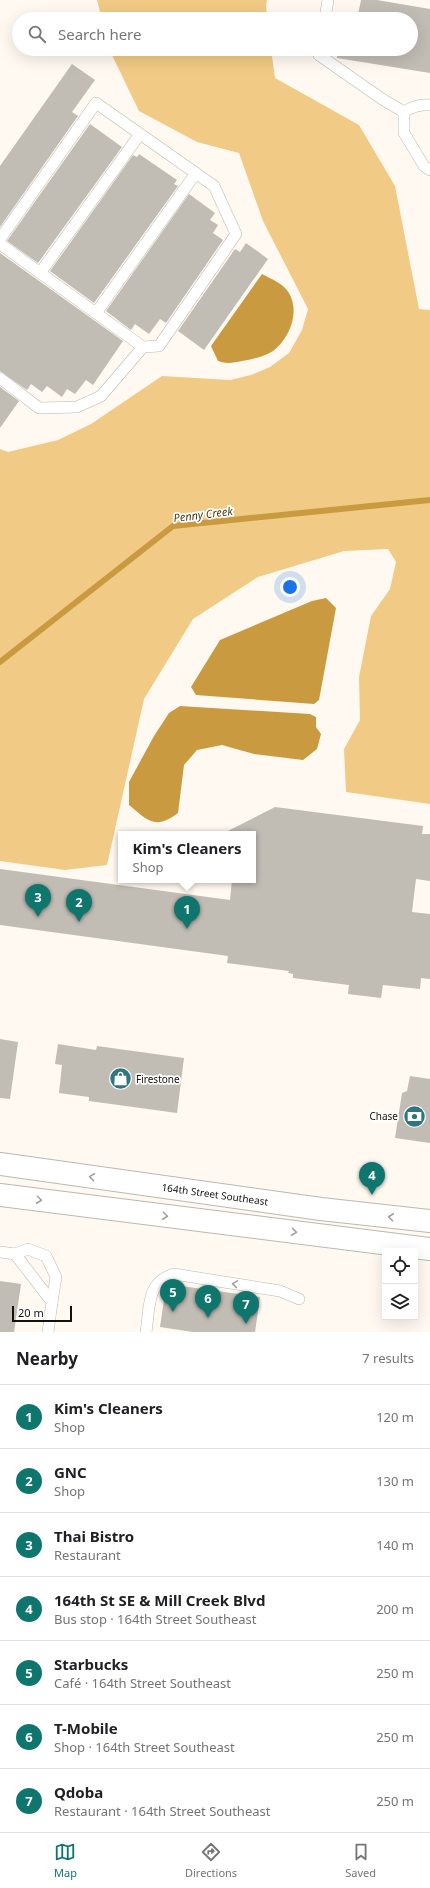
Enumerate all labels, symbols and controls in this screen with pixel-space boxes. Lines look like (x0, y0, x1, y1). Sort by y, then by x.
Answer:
search box (12, 12, 418, 56)
icon: search (26, 23, 48, 45)
text: Search here (58, 24, 141, 44)
water label: Penny Creek (173, 503, 234, 525)
your location (280, 577, 300, 597)
popup (118, 831, 256, 883)
text: Kim's Cleaners (133, 838, 241, 858)
text: Shop (133, 858, 164, 876)
pin: 3 (25, 884, 51, 917)
pin: 2 (66, 889, 92, 922)
pin: 1 (174, 896, 200, 929)
shop icon: Firestone (108, 1066, 134, 1092)
place label: Firestone (136, 1072, 180, 1086)
bank icon: Chase (401, 1103, 427, 1129)
place label: Chase (369, 1109, 398, 1123)
pin: 4 (359, 1162, 385, 1195)
one-way arrow (89, 1173, 95, 1182)
street label: 164th Street Southeast (161, 1180, 269, 1209)
one-way arrow (36, 1195, 42, 1204)
one-way arrow (162, 1211, 168, 1220)
one-way arrow (388, 1212, 394, 1221)
one-way arrow (291, 1227, 297, 1236)
map controls (382, 1248, 418, 1320)
button: locate (382, 1248, 418, 1284)
pin: 5 (160, 1279, 186, 1312)
one-way arrow (232, 1280, 238, 1288)
button: layers (382, 1284, 418, 1320)
pin: 6 (195, 1285, 221, 1318)
pin: 7 (233, 1291, 259, 1324)
scale bar (12, 1304, 72, 1323)
text: 20 m (18, 1305, 44, 1320)
text: Nearby (16, 1347, 78, 1370)
text: 7 results (362, 1349, 414, 1367)
text: Kim's Cleaners (54, 1398, 163, 1418)
text: 1 (25, 1408, 33, 1426)
text: 120 m (376, 1408, 414, 1426)
text: Shop (54, 1418, 85, 1436)
text: GNC (54, 1462, 87, 1482)
text: 2 (25, 1472, 33, 1490)
text: 130 m (376, 1472, 414, 1490)
text: Shop (54, 1482, 85, 1500)
text: Thai Bistro (54, 1526, 134, 1546)
text: 3 (25, 1536, 33, 1554)
text: 140 m (376, 1536, 414, 1554)
text: Restaurant (54, 1546, 121, 1564)
text: 164th St SE & Mill Creek Blvd (54, 1590, 265, 1610)
text: 4 (25, 1600, 33, 1618)
text: 200 m (376, 1600, 414, 1618)
text: Bus stop · 164th Street Southeast (54, 1610, 257, 1628)
text: Starbucks (54, 1654, 128, 1674)
text: 5 (25, 1664, 33, 1682)
text: 250 m (376, 1664, 414, 1682)
text: Café · 164th Street Southeast (54, 1674, 231, 1692)
text: T-Mobile (54, 1718, 118, 1738)
text: 6 (25, 1728, 33, 1746)
text: 250 m (376, 1728, 414, 1746)
text: Shop · 164th Street Southeast (54, 1738, 235, 1756)
text: Qdoba (54, 1782, 103, 1802)
text: 7 (25, 1792, 33, 1810)
text: 250 m (376, 1792, 414, 1810)
text: Restaurant · 164th Street Southeast (54, 1802, 270, 1820)
tab: Map (54, 1841, 77, 1880)
tab: Directions (185, 1841, 237, 1880)
tab: Saved (345, 1841, 376, 1880)

